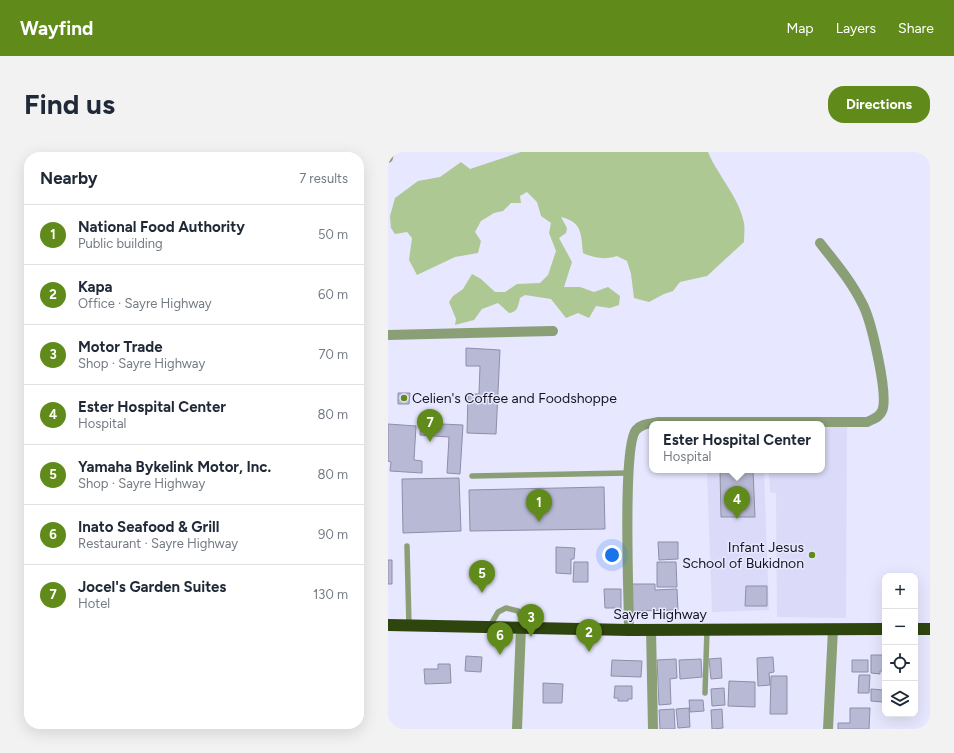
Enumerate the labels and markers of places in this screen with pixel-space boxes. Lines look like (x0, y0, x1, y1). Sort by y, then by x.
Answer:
place label: Celien's Coffee and Foodshoppe (412, 390, 617, 407)
marker: Celien's Coffee and Foodshoppe (399, 393, 409, 403)
pin: 7 (417, 409, 443, 442)
pin: 4 (724, 486, 750, 519)
pin: 1 (526, 489, 552, 522)
place label: Infant Jesus School of Bukidnon (682, 539, 804, 572)
marker: Infant Jesus School of Bukidnon (807, 550, 817, 560)
pin: 5 (469, 560, 495, 593)
pin: 3 (518, 604, 544, 637)
pin: 2 (576, 619, 602, 652)
pin: 6 (487, 622, 513, 655)

